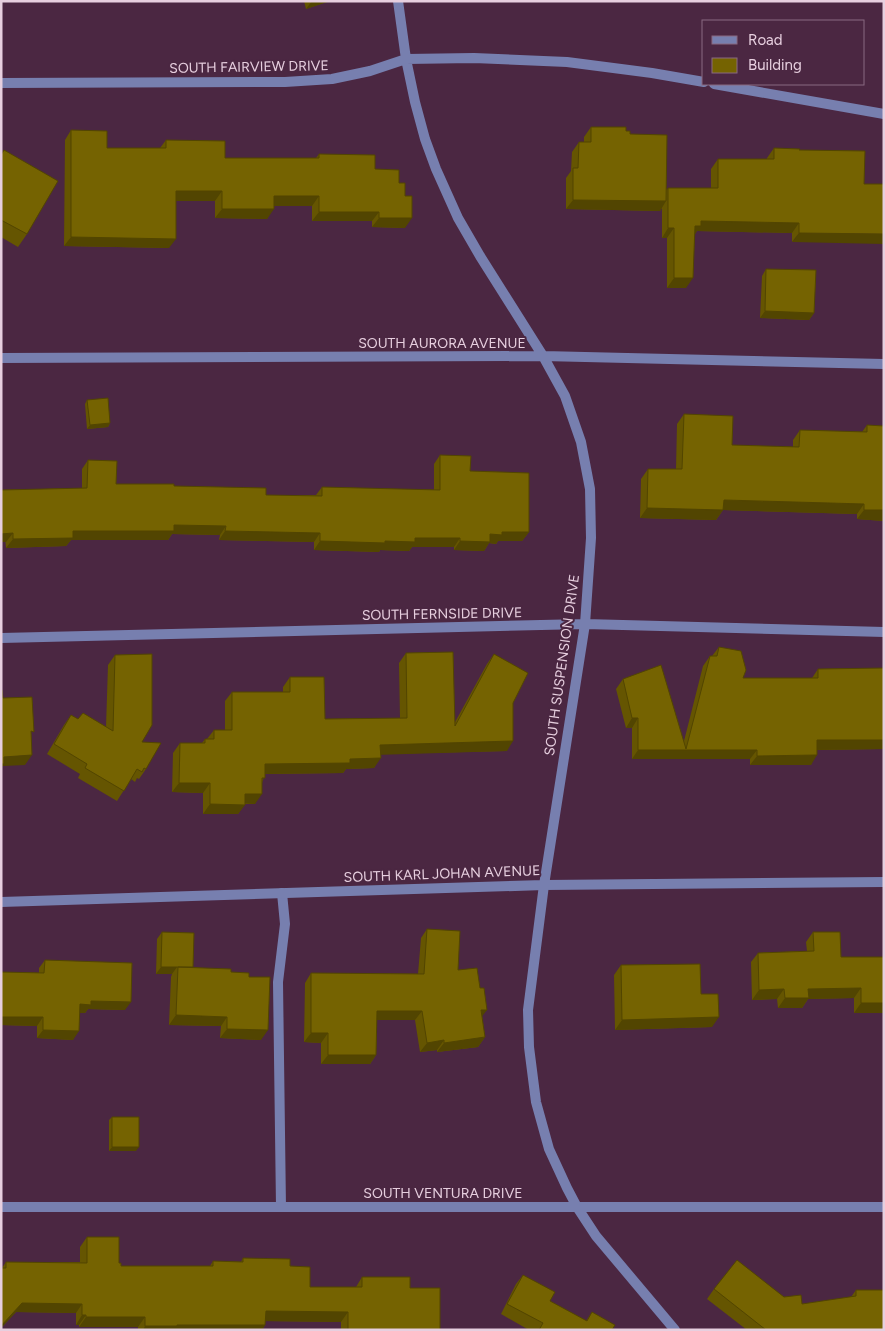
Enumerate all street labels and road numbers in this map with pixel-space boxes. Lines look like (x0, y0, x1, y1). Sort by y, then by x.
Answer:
street label: SOUTH FAIRVIEW DRIVE (169, 57, 329, 77)
street label: SOUTH AURORA AVENUE (358, 335, 526, 352)
street label: SOUTH SUSPENSION DRIVE (541, 573, 583, 757)
street label: SOUTH FERNSIDE DRIVE (362, 604, 522, 624)
street label: SOUTH KARL JOHAN AVENUE (343, 862, 541, 886)
street label: SOUTH VENTURA DRIVE (363, 1185, 523, 1202)

